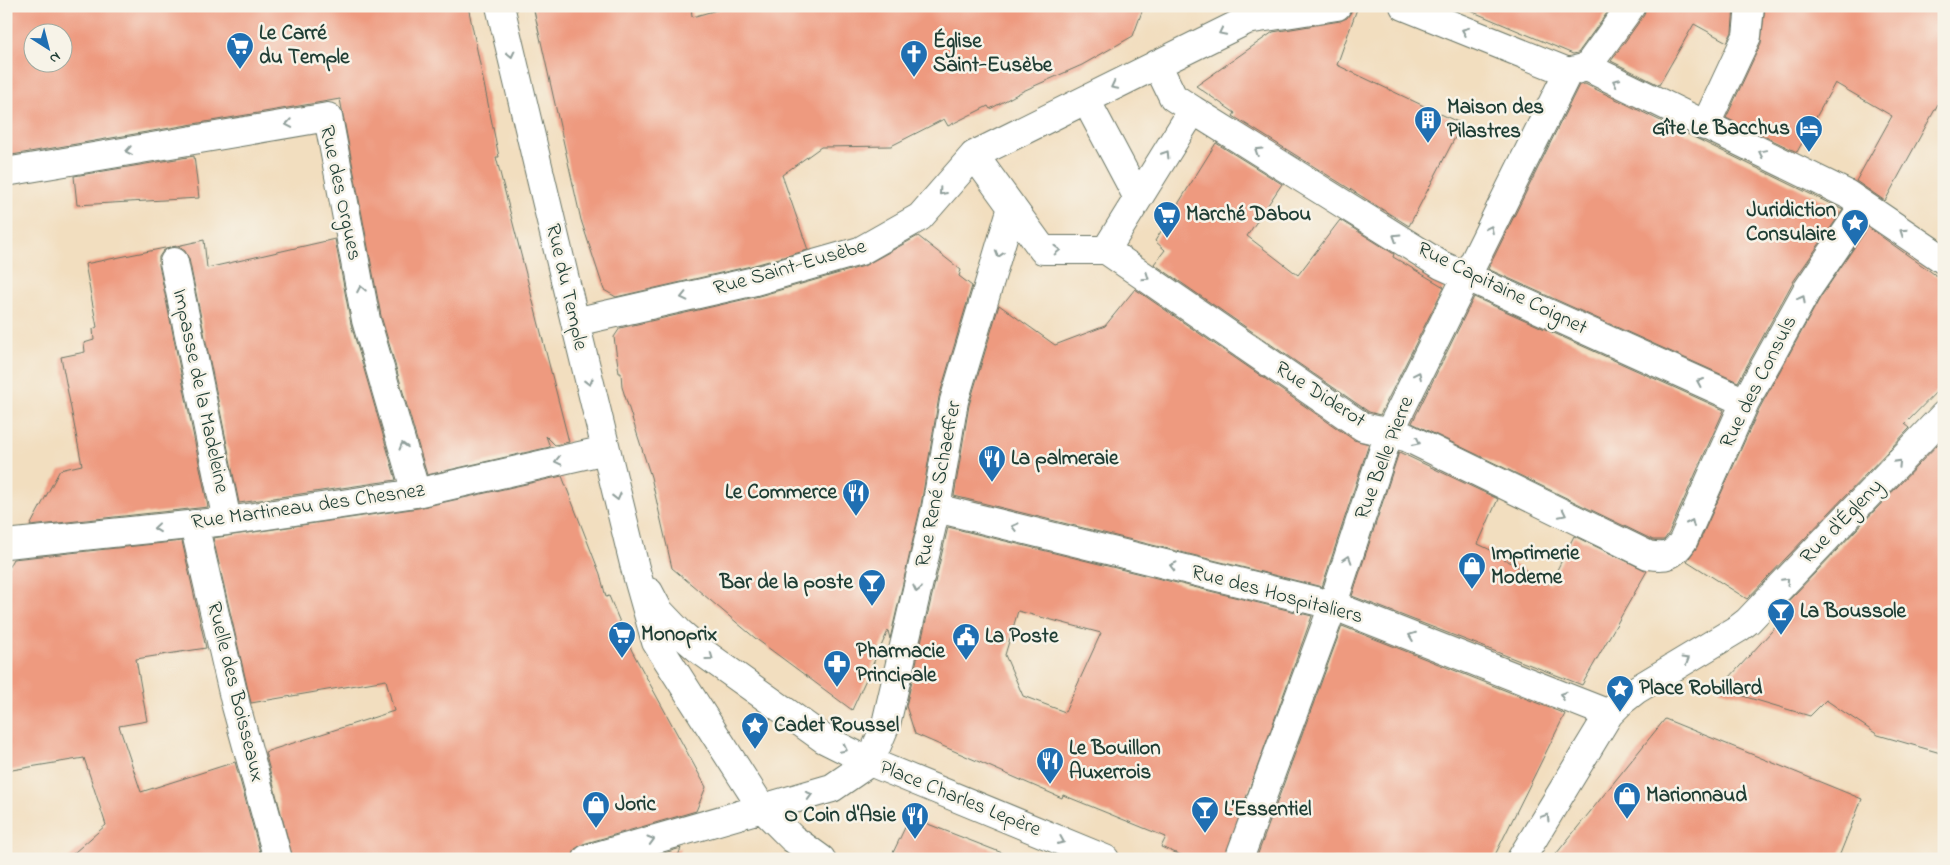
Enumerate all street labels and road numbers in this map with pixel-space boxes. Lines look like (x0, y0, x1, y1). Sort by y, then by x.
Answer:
street label: Rue des Orgues (309, 123, 369, 264)
street label: Rue du Temple (537, 221, 595, 354)
street label: Rue Saint-Eusèbe (710, 232, 870, 304)
street label: Rue Capitaine Coignet (1411, 235, 1592, 345)
street label: Impasse de la Madeleine (164, 286, 236, 497)
street label: Rue des Consuls (1713, 311, 1805, 453)
street label: Rue Diderot (1269, 354, 1371, 436)
street label: Rue Belle Pierre (1348, 391, 1423, 524)
street label: Rue René Schaeffer (908, 398, 970, 570)
street label: Rue d'Égleny (1794, 473, 1892, 573)
street label: Rue Martineau des Chesnez (189, 476, 427, 538)
street label: Rue des Hospitaliers (1188, 558, 1366, 632)
street label: Ruelle des Boisseaux (198, 599, 272, 785)
street label: Place Charles Lepère (875, 753, 1046, 845)

